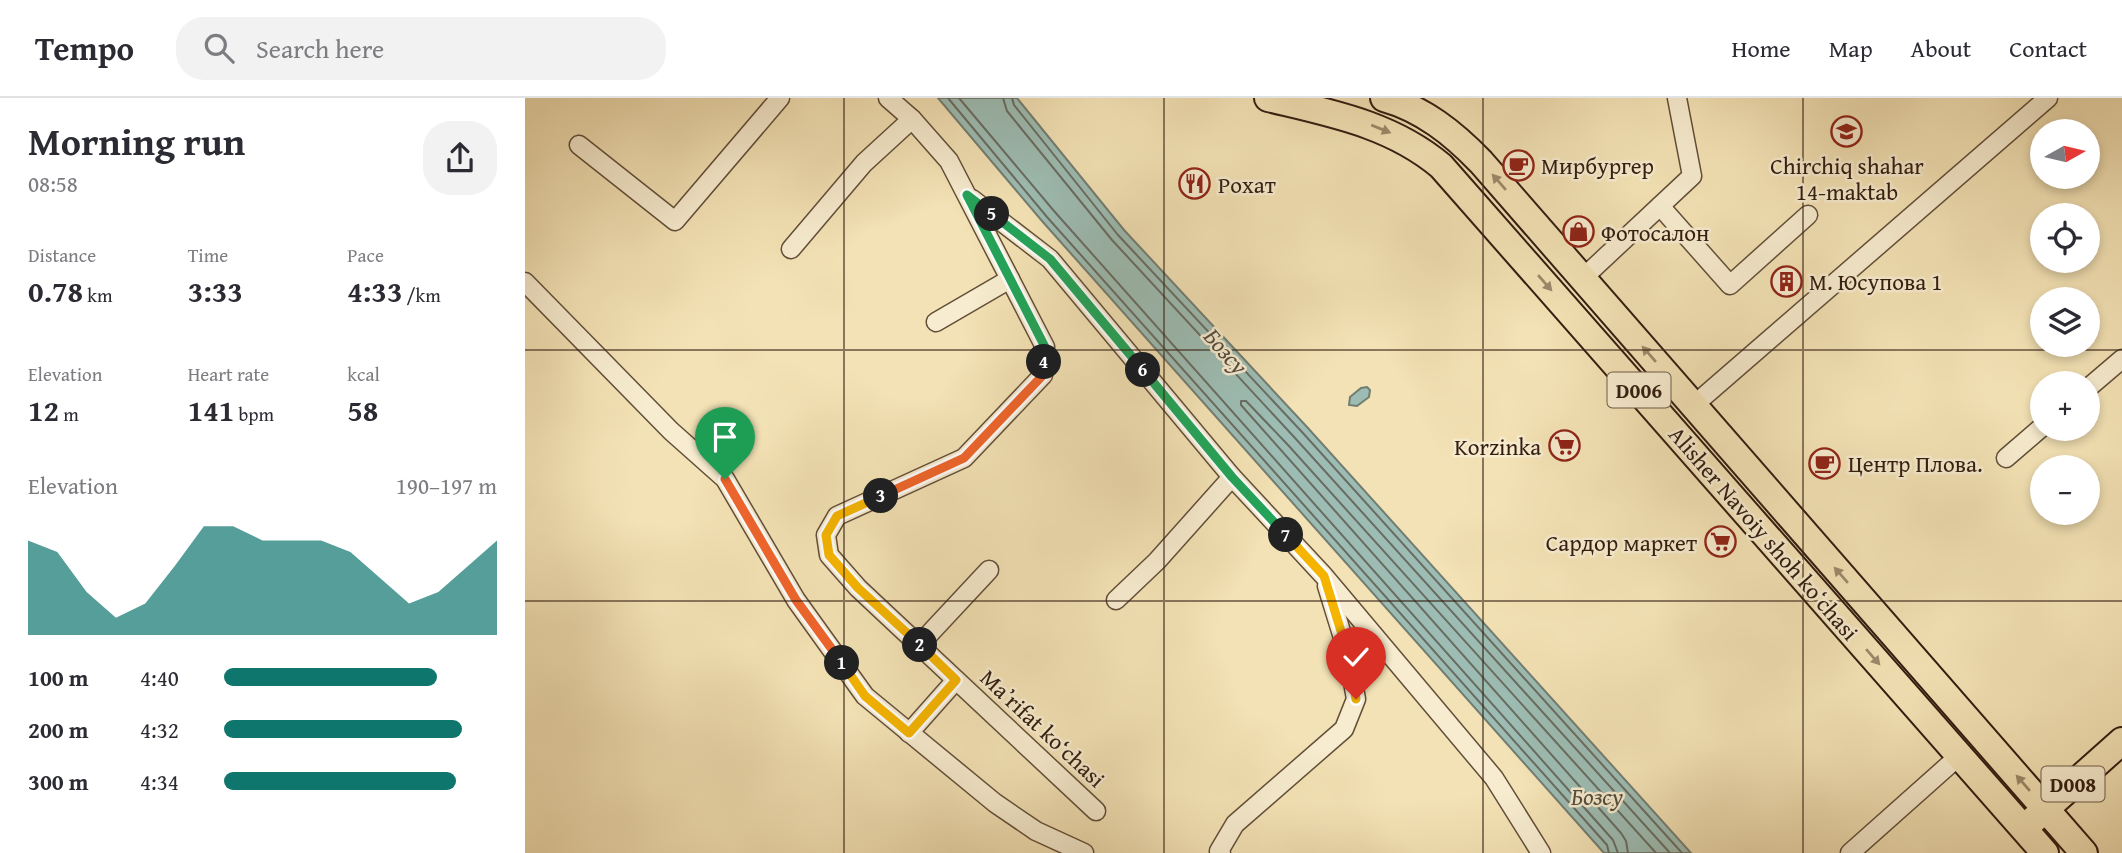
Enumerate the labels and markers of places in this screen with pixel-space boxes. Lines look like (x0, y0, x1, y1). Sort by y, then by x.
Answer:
school or university icon: Chirchiq shahar 14-maktab (1830, 114, 1864, 148)
cafe icon: Мирбургер (1501, 148, 1535, 182)
place label: Мирбургер (1541, 149, 1654, 182)
place label: Chirchiq shahar 14-maktab (1770, 149, 1924, 208)
restaurant icon: Рохат (1178, 167, 1212, 201)
place label: Рохат (1218, 168, 1276, 201)
pin: 5 (974, 197, 1009, 232)
shop icon: Фотосалон (1561, 215, 1595, 249)
place label: Фотосалон (1601, 216, 1709, 249)
building icon: М. Юсупова 1 (1769, 264, 1803, 298)
place label: М. Юсупова 1 (1809, 265, 1942, 298)
pin: 4 (1027, 344, 1061, 380)
pin: 6 (1125, 352, 1161, 388)
pin (695, 407, 755, 479)
supermarket icon: Korzinka (1547, 429, 1581, 463)
place label: Korzinka (1454, 430, 1541, 463)
cafe icon: Центр Плова. (1808, 446, 1842, 480)
place label: Центр Плова. (1848, 447, 1983, 480)
pin: 3 (863, 478, 899, 514)
pin: 7 (1269, 518, 1303, 552)
supermarket icon: Сардор маркет (1703, 525, 1737, 559)
place label: Сардор маркет (1546, 526, 1697, 559)
pin (1326, 627, 1386, 699)
pin: 2 (903, 628, 937, 662)
pin: 1 (825, 646, 859, 680)

